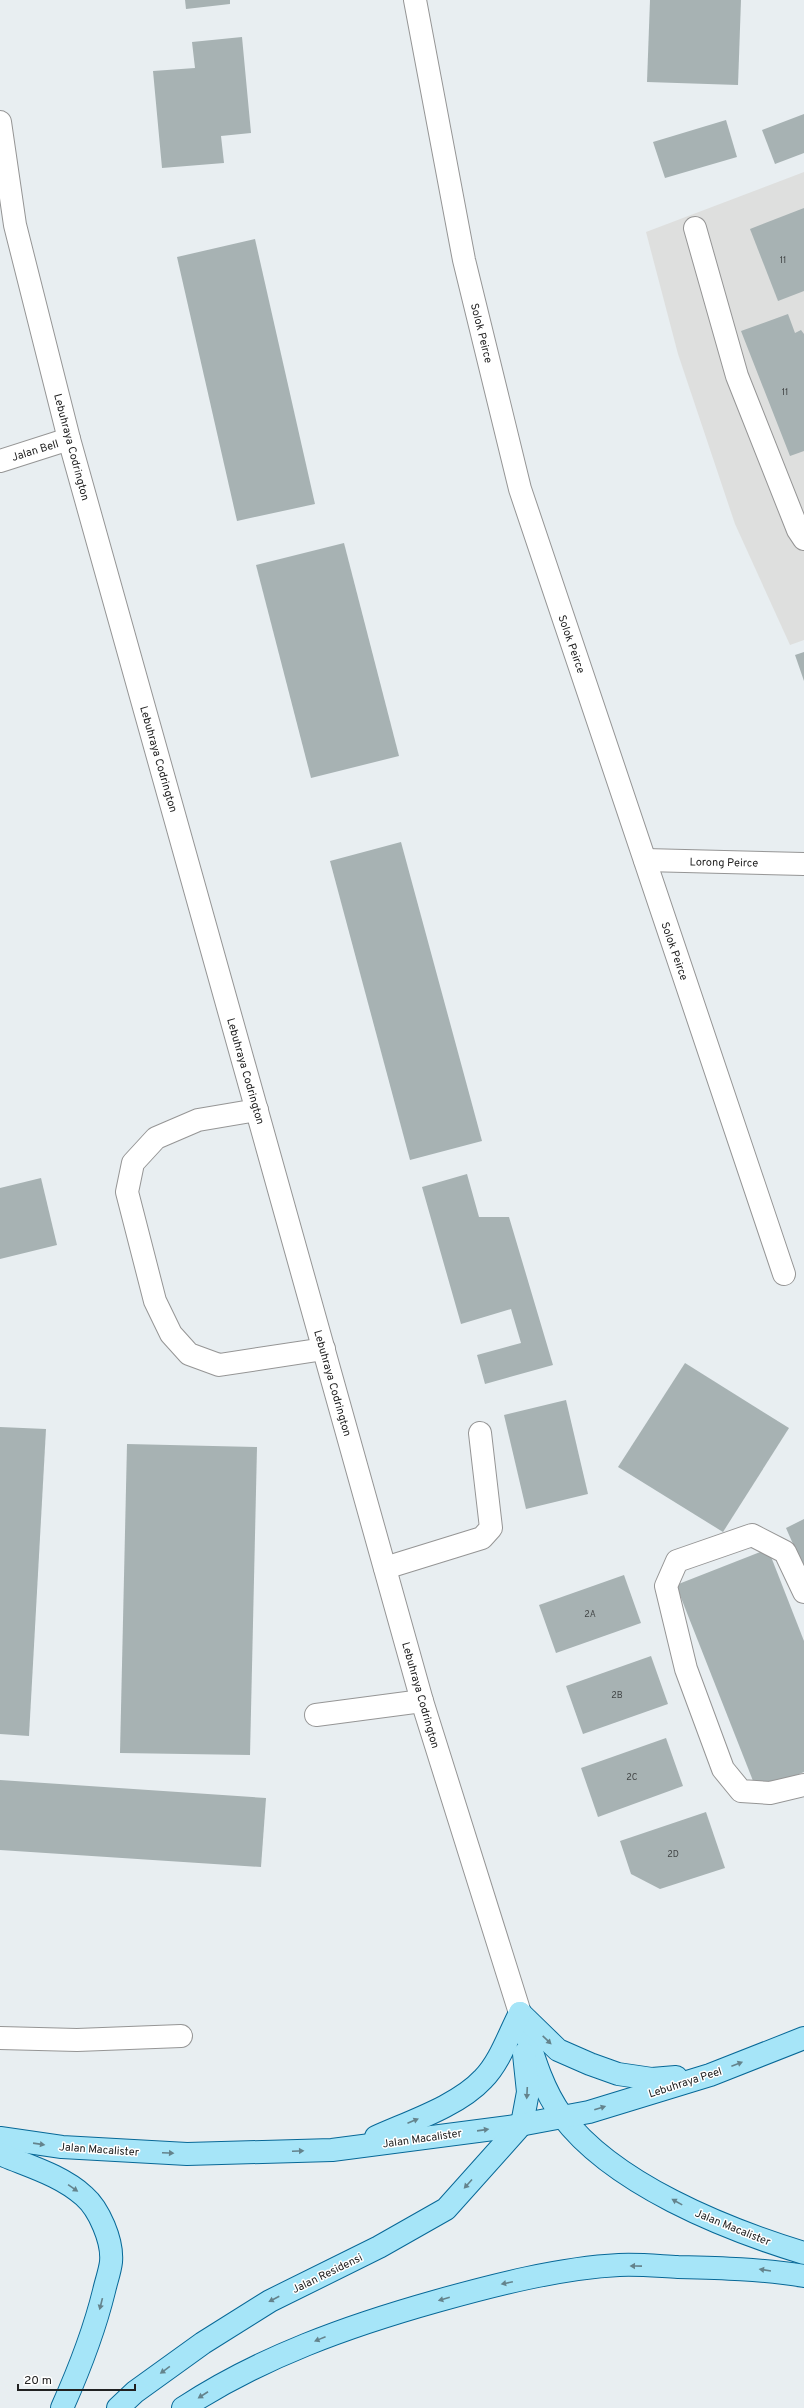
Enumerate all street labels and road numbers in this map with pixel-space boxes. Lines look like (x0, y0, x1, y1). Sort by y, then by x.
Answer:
street label: Solok Peirce (467, 302, 495, 365)
street label: Lebuhraya Codrington (50, 392, 92, 502)
street label: Jalan Bell (10, 437, 60, 465)
street label: Solok Peirce (554, 613, 588, 676)
street label: Lebuhraya Codrington (136, 704, 180, 814)
street label: Lorong Peirce (690, 855, 758, 871)
street label: Solok Peirce (657, 920, 691, 983)
street label: Lebuhraya Codrington (223, 1016, 267, 1126)
street label: Lebuhraya Codrington (310, 1328, 354, 1438)
street label: Lebuhraya Codrington (398, 1640, 442, 1750)
street label: Lebuhraya Peel (647, 2064, 724, 2101)
street label: Jalan Macalister (382, 2126, 463, 2151)
street label: Jalan Macalister (58, 2140, 140, 2160)
street label: Jalan Macalister (693, 2206, 773, 2250)
street label: Jalan Residensi (290, 2251, 365, 2297)

